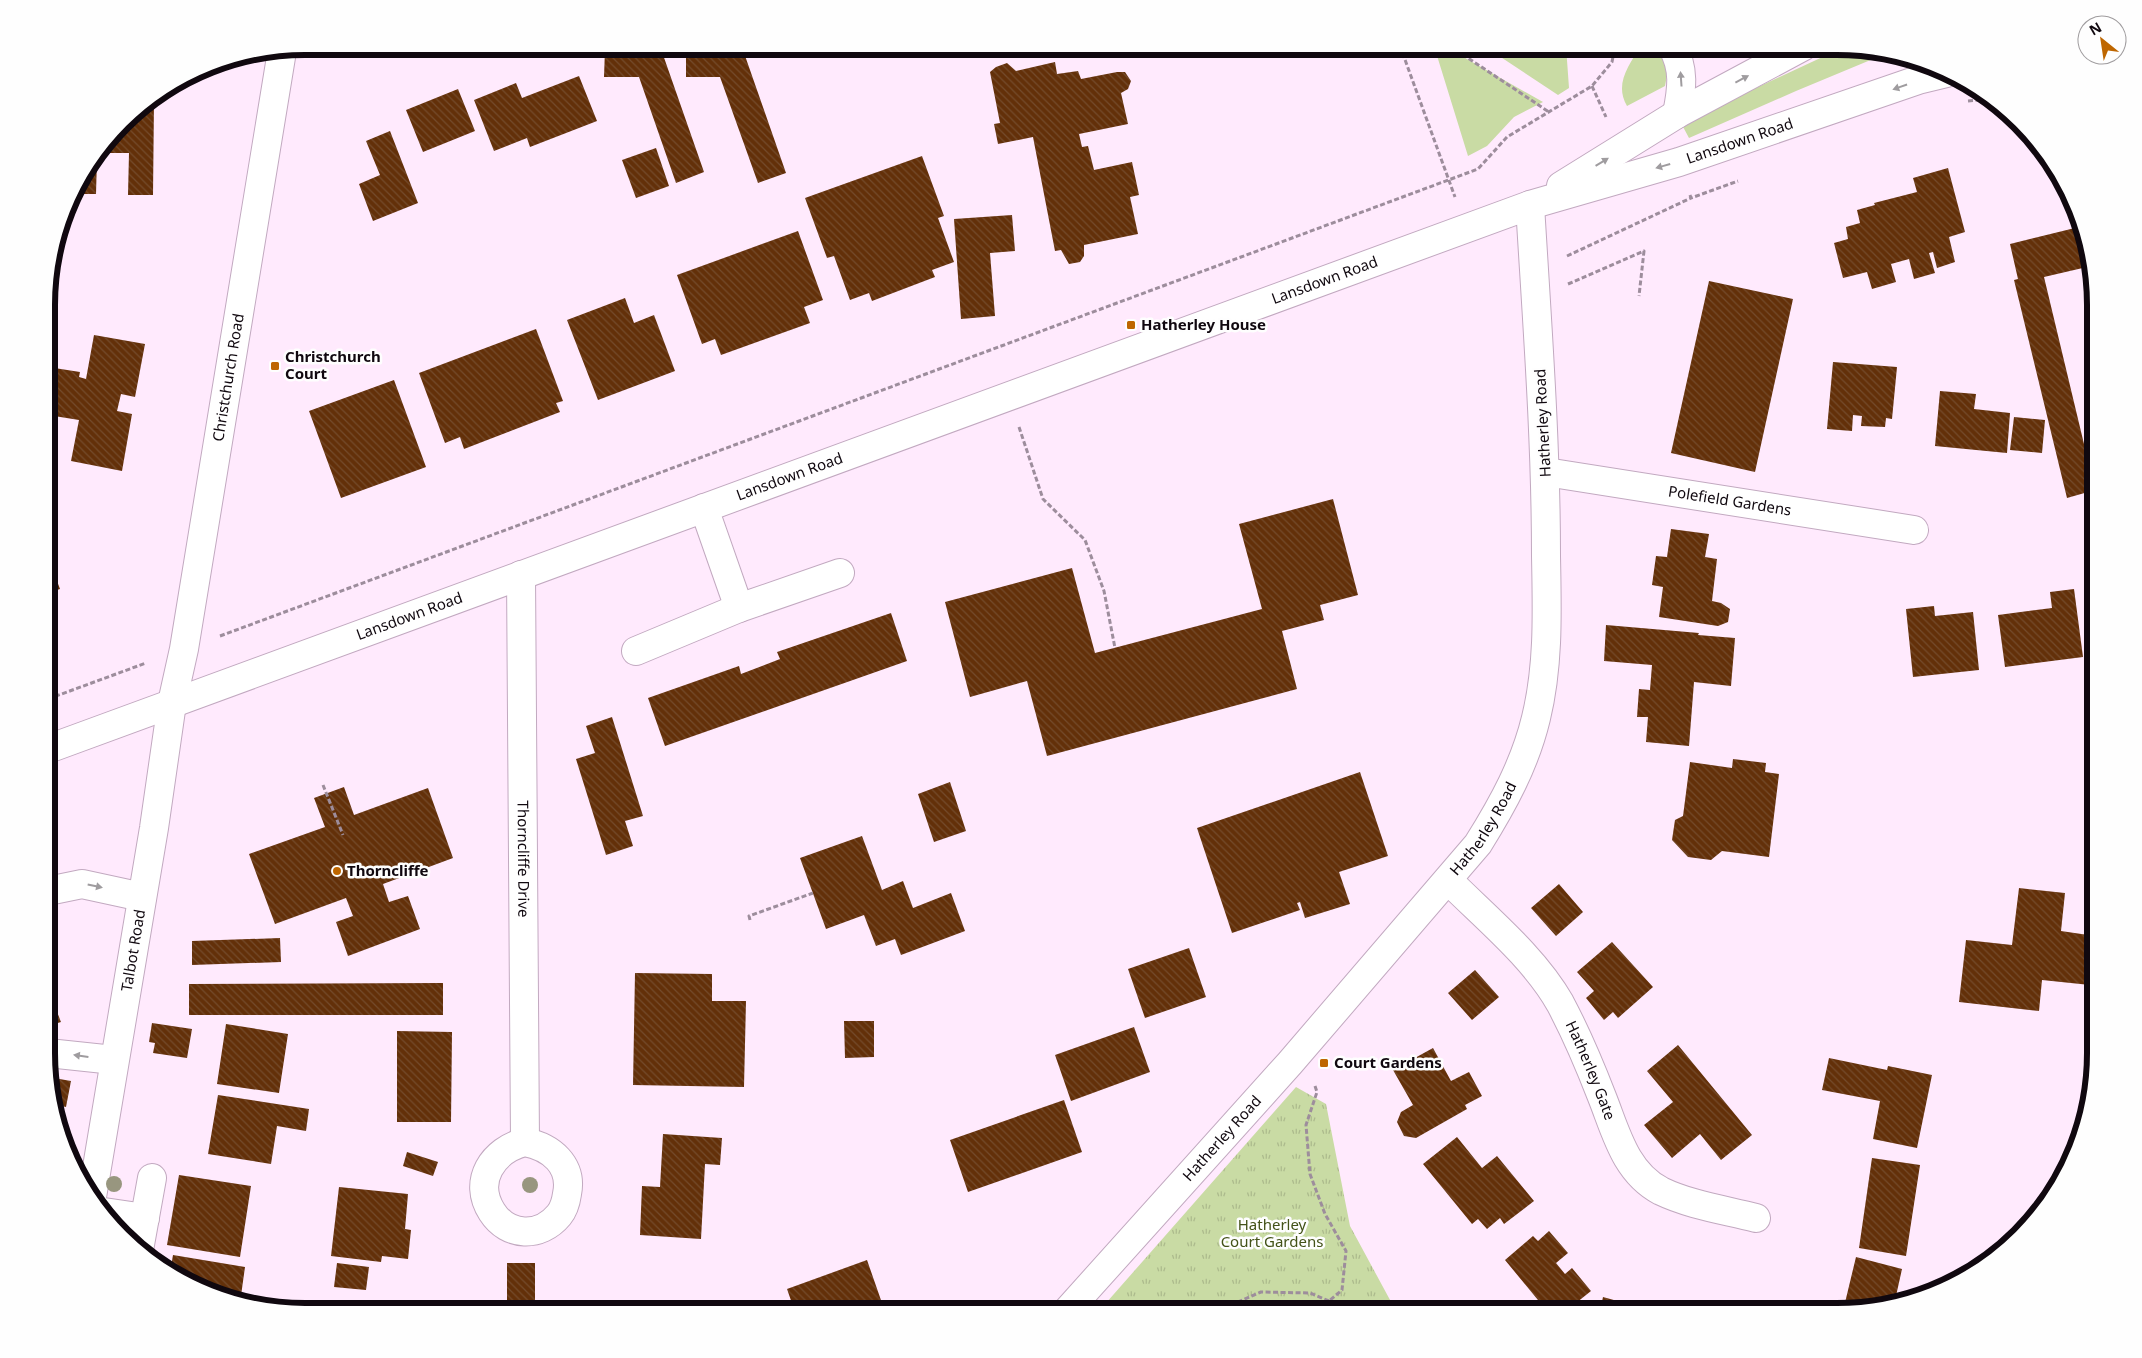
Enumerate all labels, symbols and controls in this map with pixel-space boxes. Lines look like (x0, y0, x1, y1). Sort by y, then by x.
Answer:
north arrow (2077, 15, 2127, 65)
text: N (2086, 17, 2105, 39)
one-way arrow (1677, 71, 1685, 87)
one-way arrow (1735, 75, 1748, 84)
one-way arrow (1892, 83, 1907, 91)
street label: Lansdown Road (1683, 113, 1796, 168)
one-way arrow (1595, 157, 1608, 166)
one-way arrow (1656, 163, 1671, 171)
street label: Lansdown Road (1268, 251, 1380, 308)
street label: Christchurch Road (207, 312, 248, 443)
place label: Hatherley House (1141, 314, 1266, 334)
marker: Hatherley House (1125, 319, 1137, 331)
place label: Christchurch Court (285, 346, 381, 383)
marker: Christchurch Court (269, 360, 281, 372)
street label: Hatherley Road (1529, 368, 1555, 478)
street label: Lansdown Road (733, 447, 845, 504)
street label: Polefield Gardens (1667, 480, 1793, 520)
street label: Lansdown Road (353, 587, 465, 644)
street label: Hatherley Road (1445, 778, 1521, 879)
street label: Thorncliffe Drive (514, 800, 534, 918)
place label: Thorncliffe (347, 860, 429, 880)
marker: Thorncliffe (331, 865, 343, 877)
one-way arrow (88, 883, 104, 891)
street label: Talbot Road (116, 908, 149, 993)
street label: Hatherley Gate (1562, 1017, 1621, 1122)
one-way arrow (73, 1052, 89, 1060)
place label: Court Gardens (1334, 1052, 1442, 1072)
marker: Court Gardens (1318, 1057, 1330, 1069)
street label: Hatherley Road (1178, 1091, 1265, 1185)
park label: Hatherley Court Gardens (1221, 1214, 1323, 1251)

